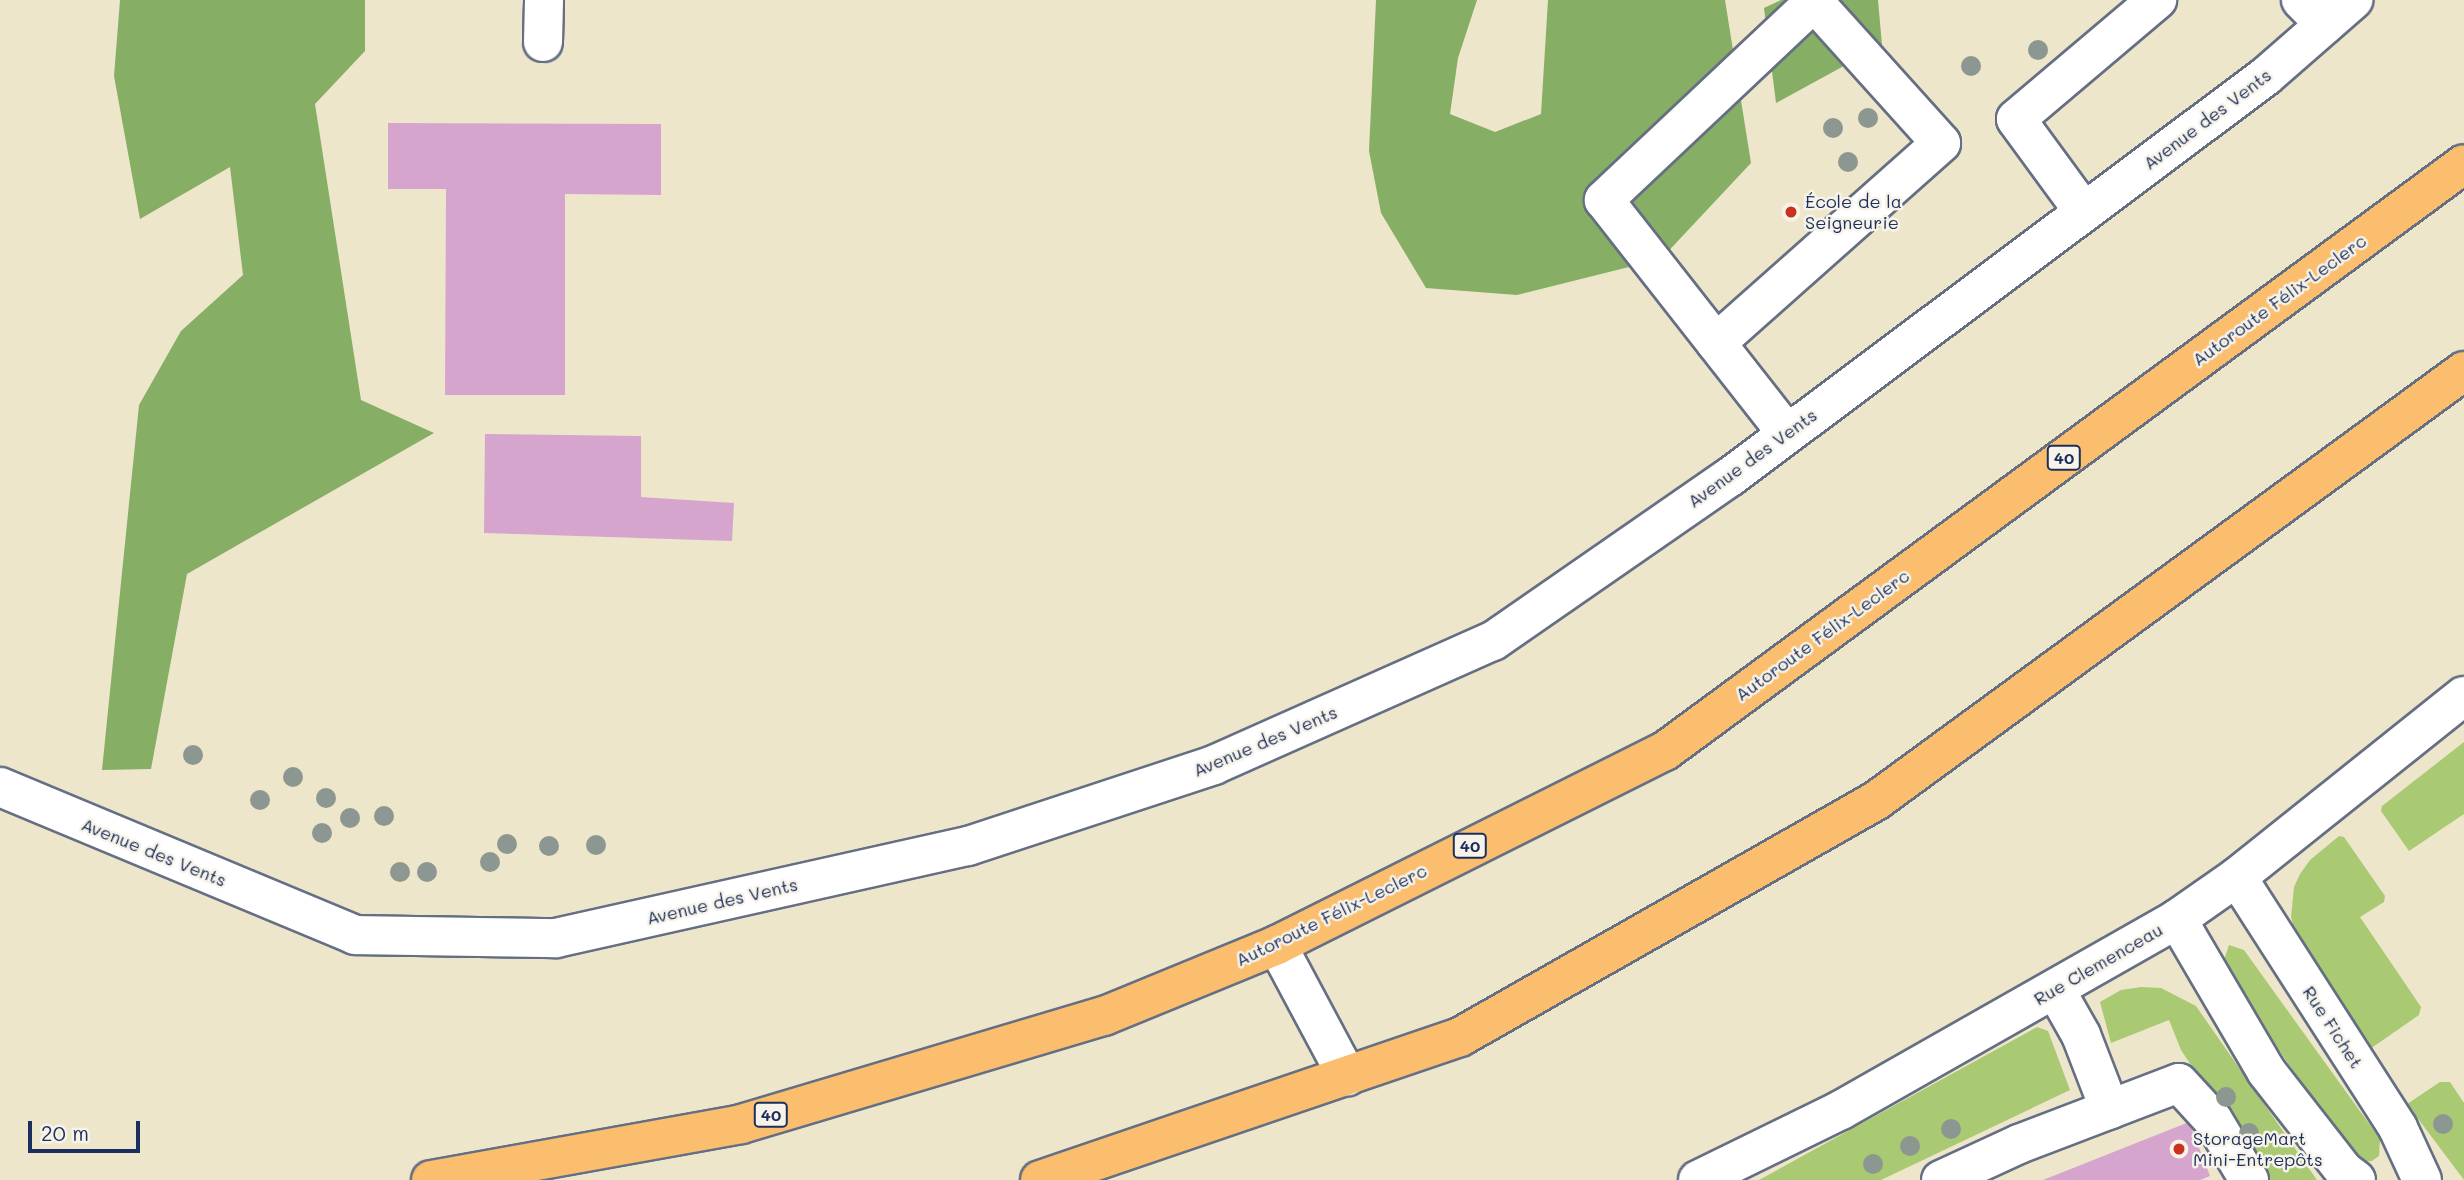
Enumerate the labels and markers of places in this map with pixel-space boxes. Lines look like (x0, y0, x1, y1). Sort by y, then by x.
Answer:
place label: École de la Seigneurie (1805, 191, 1902, 234)
marker: École de la Seigneurie (1783, 204, 1799, 220)
place label: StorageMart Mini-Entrepôts (2193, 1128, 2323, 1170)
marker: StorageMart Mini-Entrepôts (2171, 1141, 2187, 1157)

